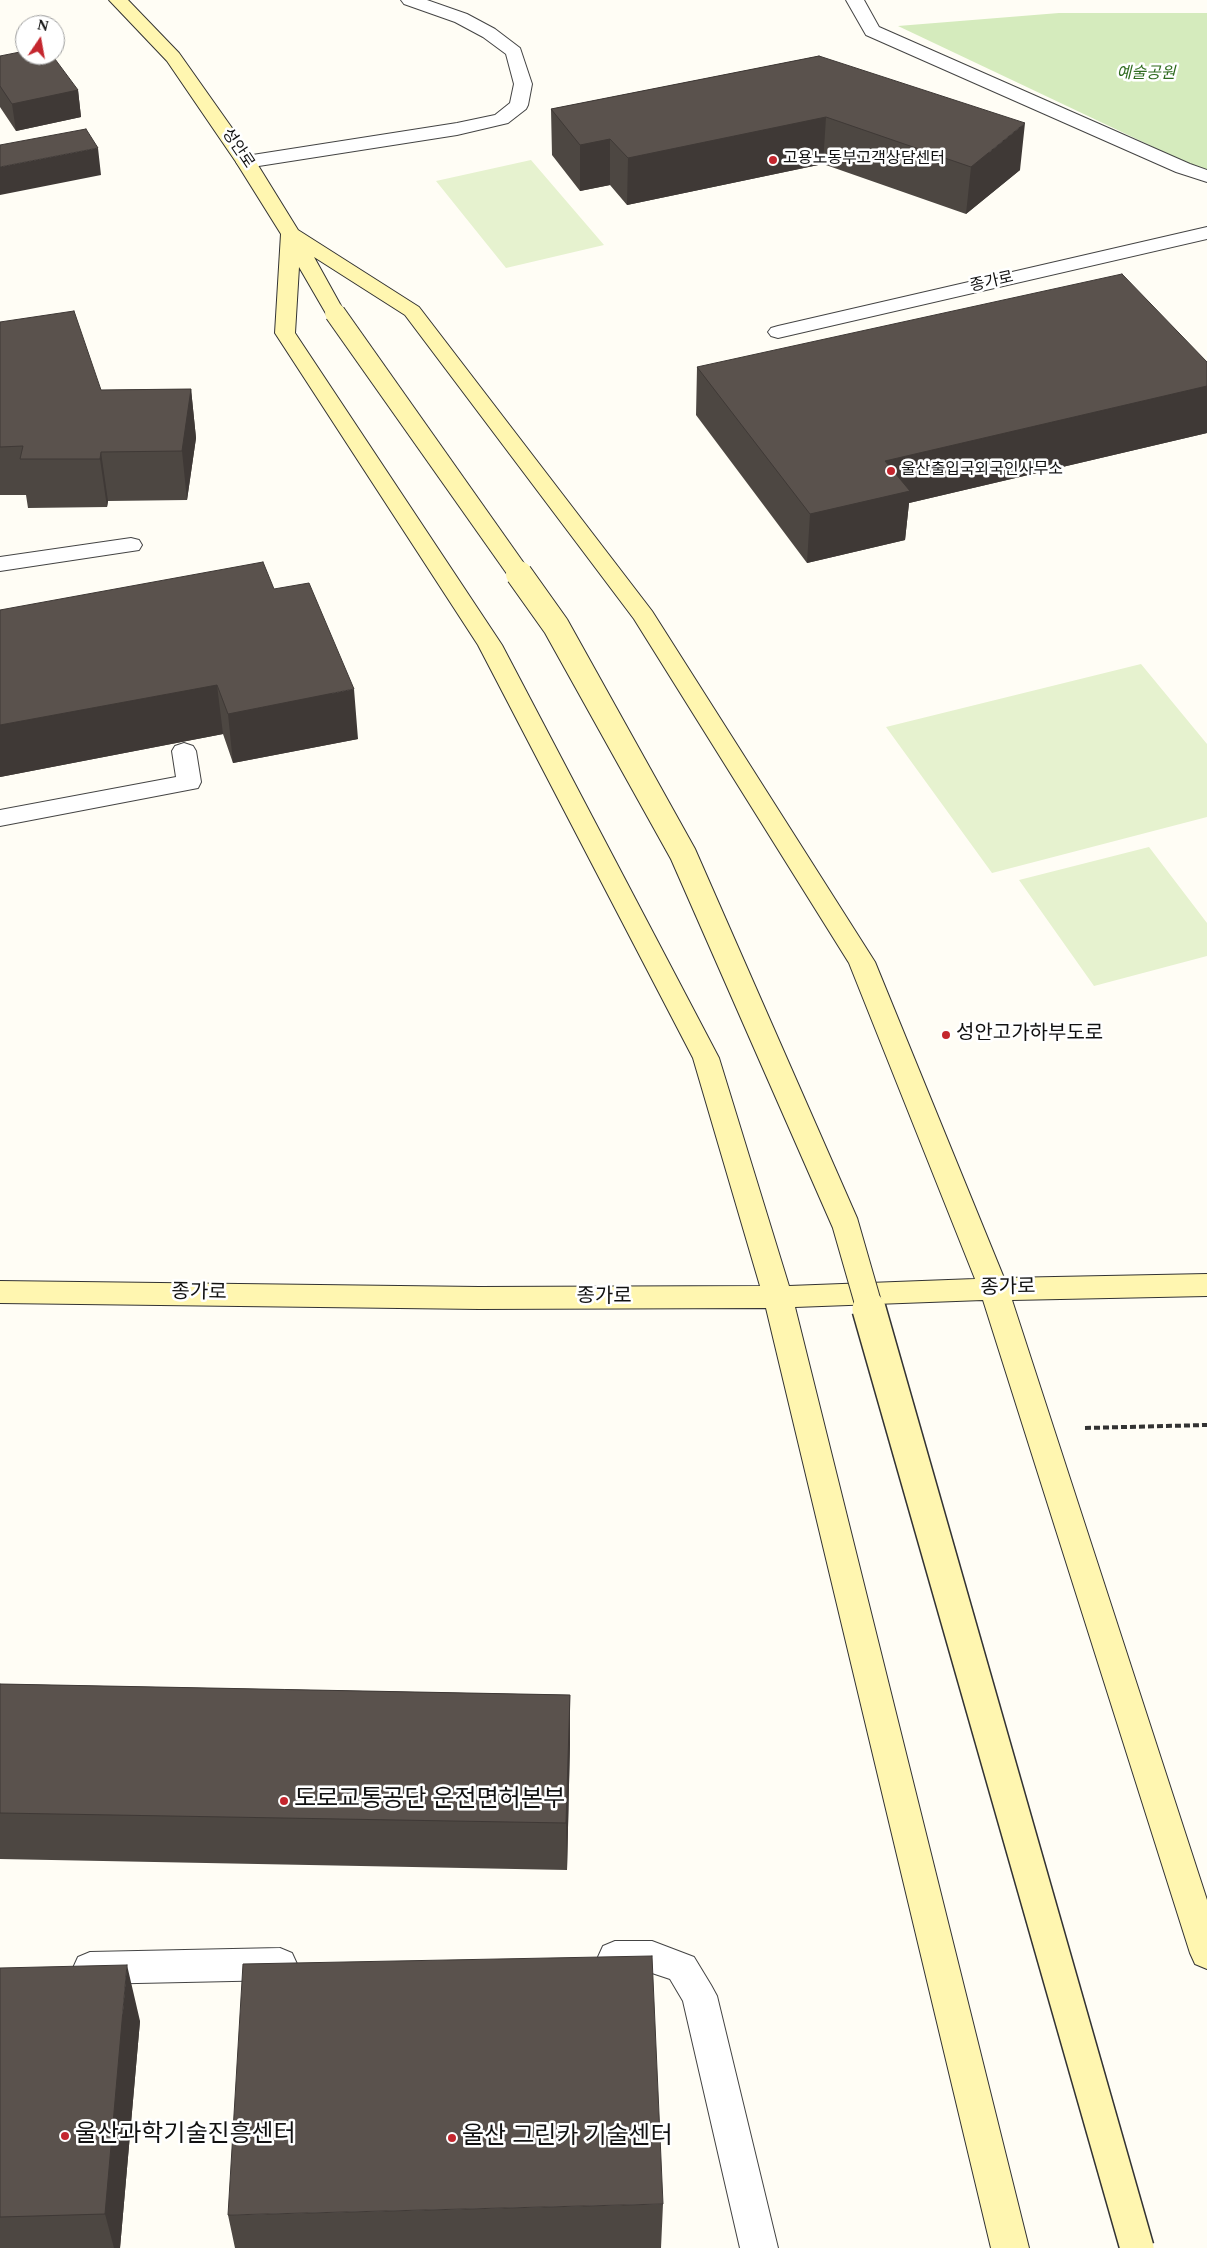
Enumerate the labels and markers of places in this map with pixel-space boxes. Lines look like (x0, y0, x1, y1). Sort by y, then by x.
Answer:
place label: 고용노동부고객상담센터 (783, 150, 945, 170)
marker: 고용노동부고객상담센터 (767, 154, 779, 166)
place label: 울산출입국외국인사무소 (901, 461, 1063, 481)
marker: 울산출입국외국인사무소 (885, 465, 897, 477)
place label: 성안고가하부도로 (956, 1023, 1103, 1047)
marker: 성안고가하부도로 (940, 1029, 952, 1041)
place label: 도로교통공단 운전면허본부 (294, 1787, 565, 1815)
marker: 도로교통공단 운전면허본부 (278, 1795, 290, 1807)
place label: 울산과학기술진흥센터 (75, 2122, 296, 2150)
place label: 울산 그린카 기술센터 (462, 2124, 673, 2152)
marker: 울산과학기술진흥센터 (59, 2130, 71, 2142)
marker: 울산 그린카 기술센터 (446, 2132, 458, 2144)

